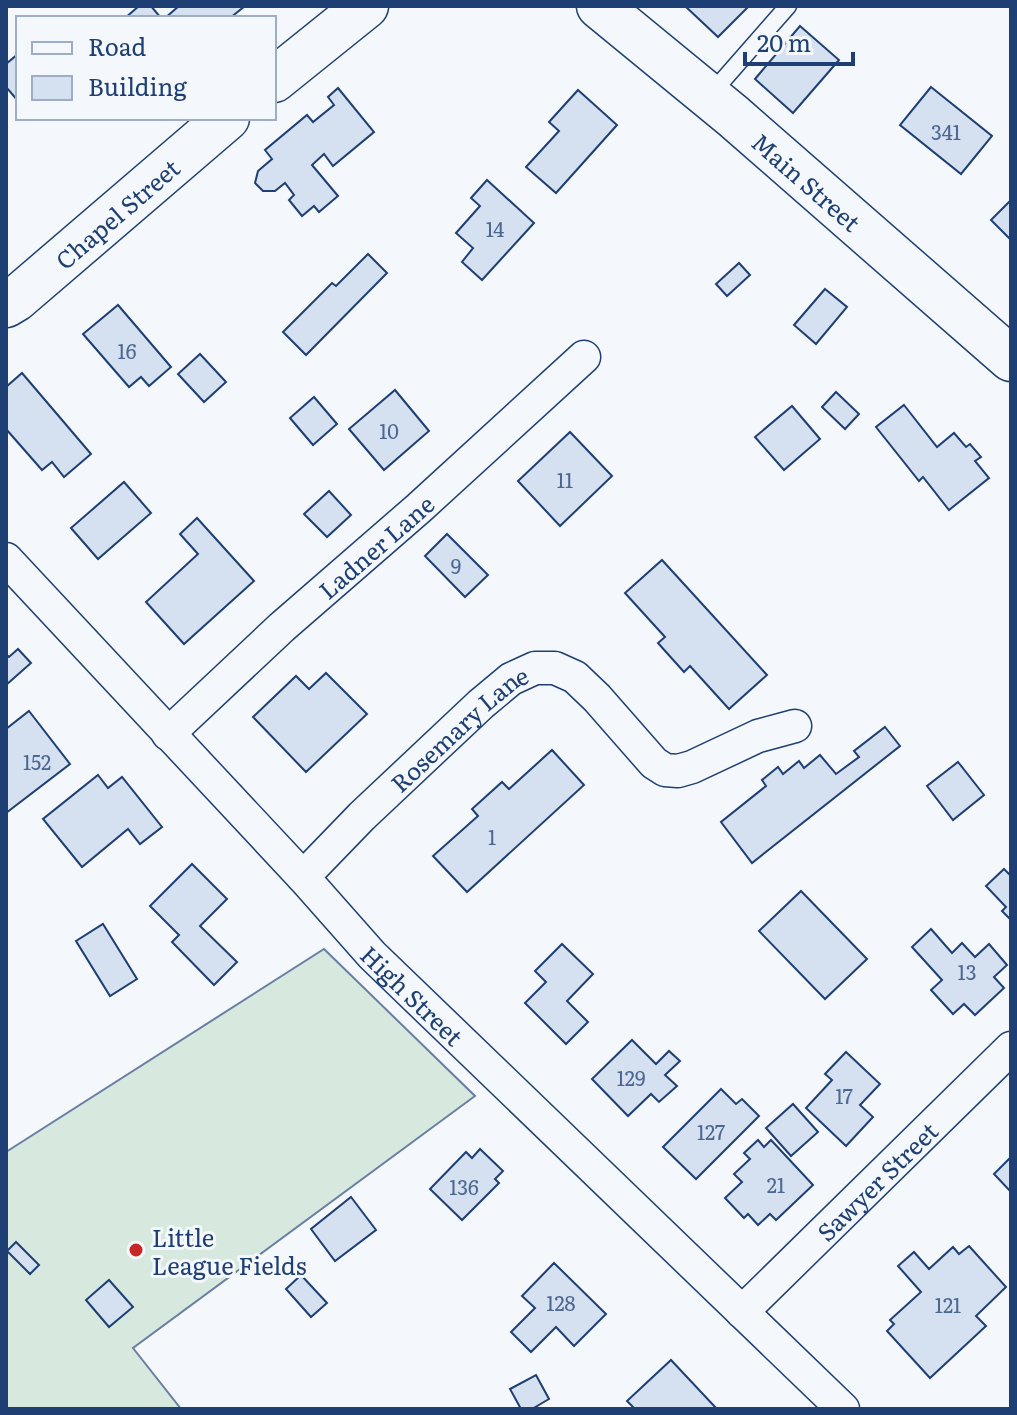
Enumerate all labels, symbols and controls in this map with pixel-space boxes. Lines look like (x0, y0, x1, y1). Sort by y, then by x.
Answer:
legend (16, 16, 276, 120)
scale bar (745, 16, 853, 66)
text: 20 m (757, 24, 811, 59)
text: Road (88, 28, 147, 63)
text: Building (88, 68, 187, 103)
house number: 341 (931, 116, 961, 146)
street label: Main Street (745, 124, 869, 238)
street label: Chapel Street (47, 149, 186, 276)
house number: 14 (486, 213, 504, 243)
house number: 16 (118, 335, 137, 365)
house number: 10 (379, 415, 399, 445)
house number: 11 (557, 464, 573, 494)
street label: Ladner Lane (310, 486, 441, 606)
house number: 9 (451, 550, 461, 580)
street label: Rosemary Lane (382, 656, 533, 799)
house number: 152 (23, 746, 51, 776)
house number: 1 (488, 821, 496, 851)
street label: High Street (354, 936, 472, 1053)
house number: 13 (958, 956, 976, 986)
house number: 129 (617, 1062, 645, 1092)
house number: 17 (835, 1080, 853, 1110)
street label: Sawyer Street (808, 1113, 945, 1248)
house number: 127 (697, 1116, 725, 1146)
house number: 21 (767, 1169, 785, 1199)
house number: 136 (449, 1171, 479, 1201)
place label: Little League Fields (152, 1219, 307, 1282)
marker: Little League Fields (127, 1241, 145, 1259)
house number: 128 (546, 1287, 576, 1317)
house number: 121 (935, 1289, 961, 1319)

